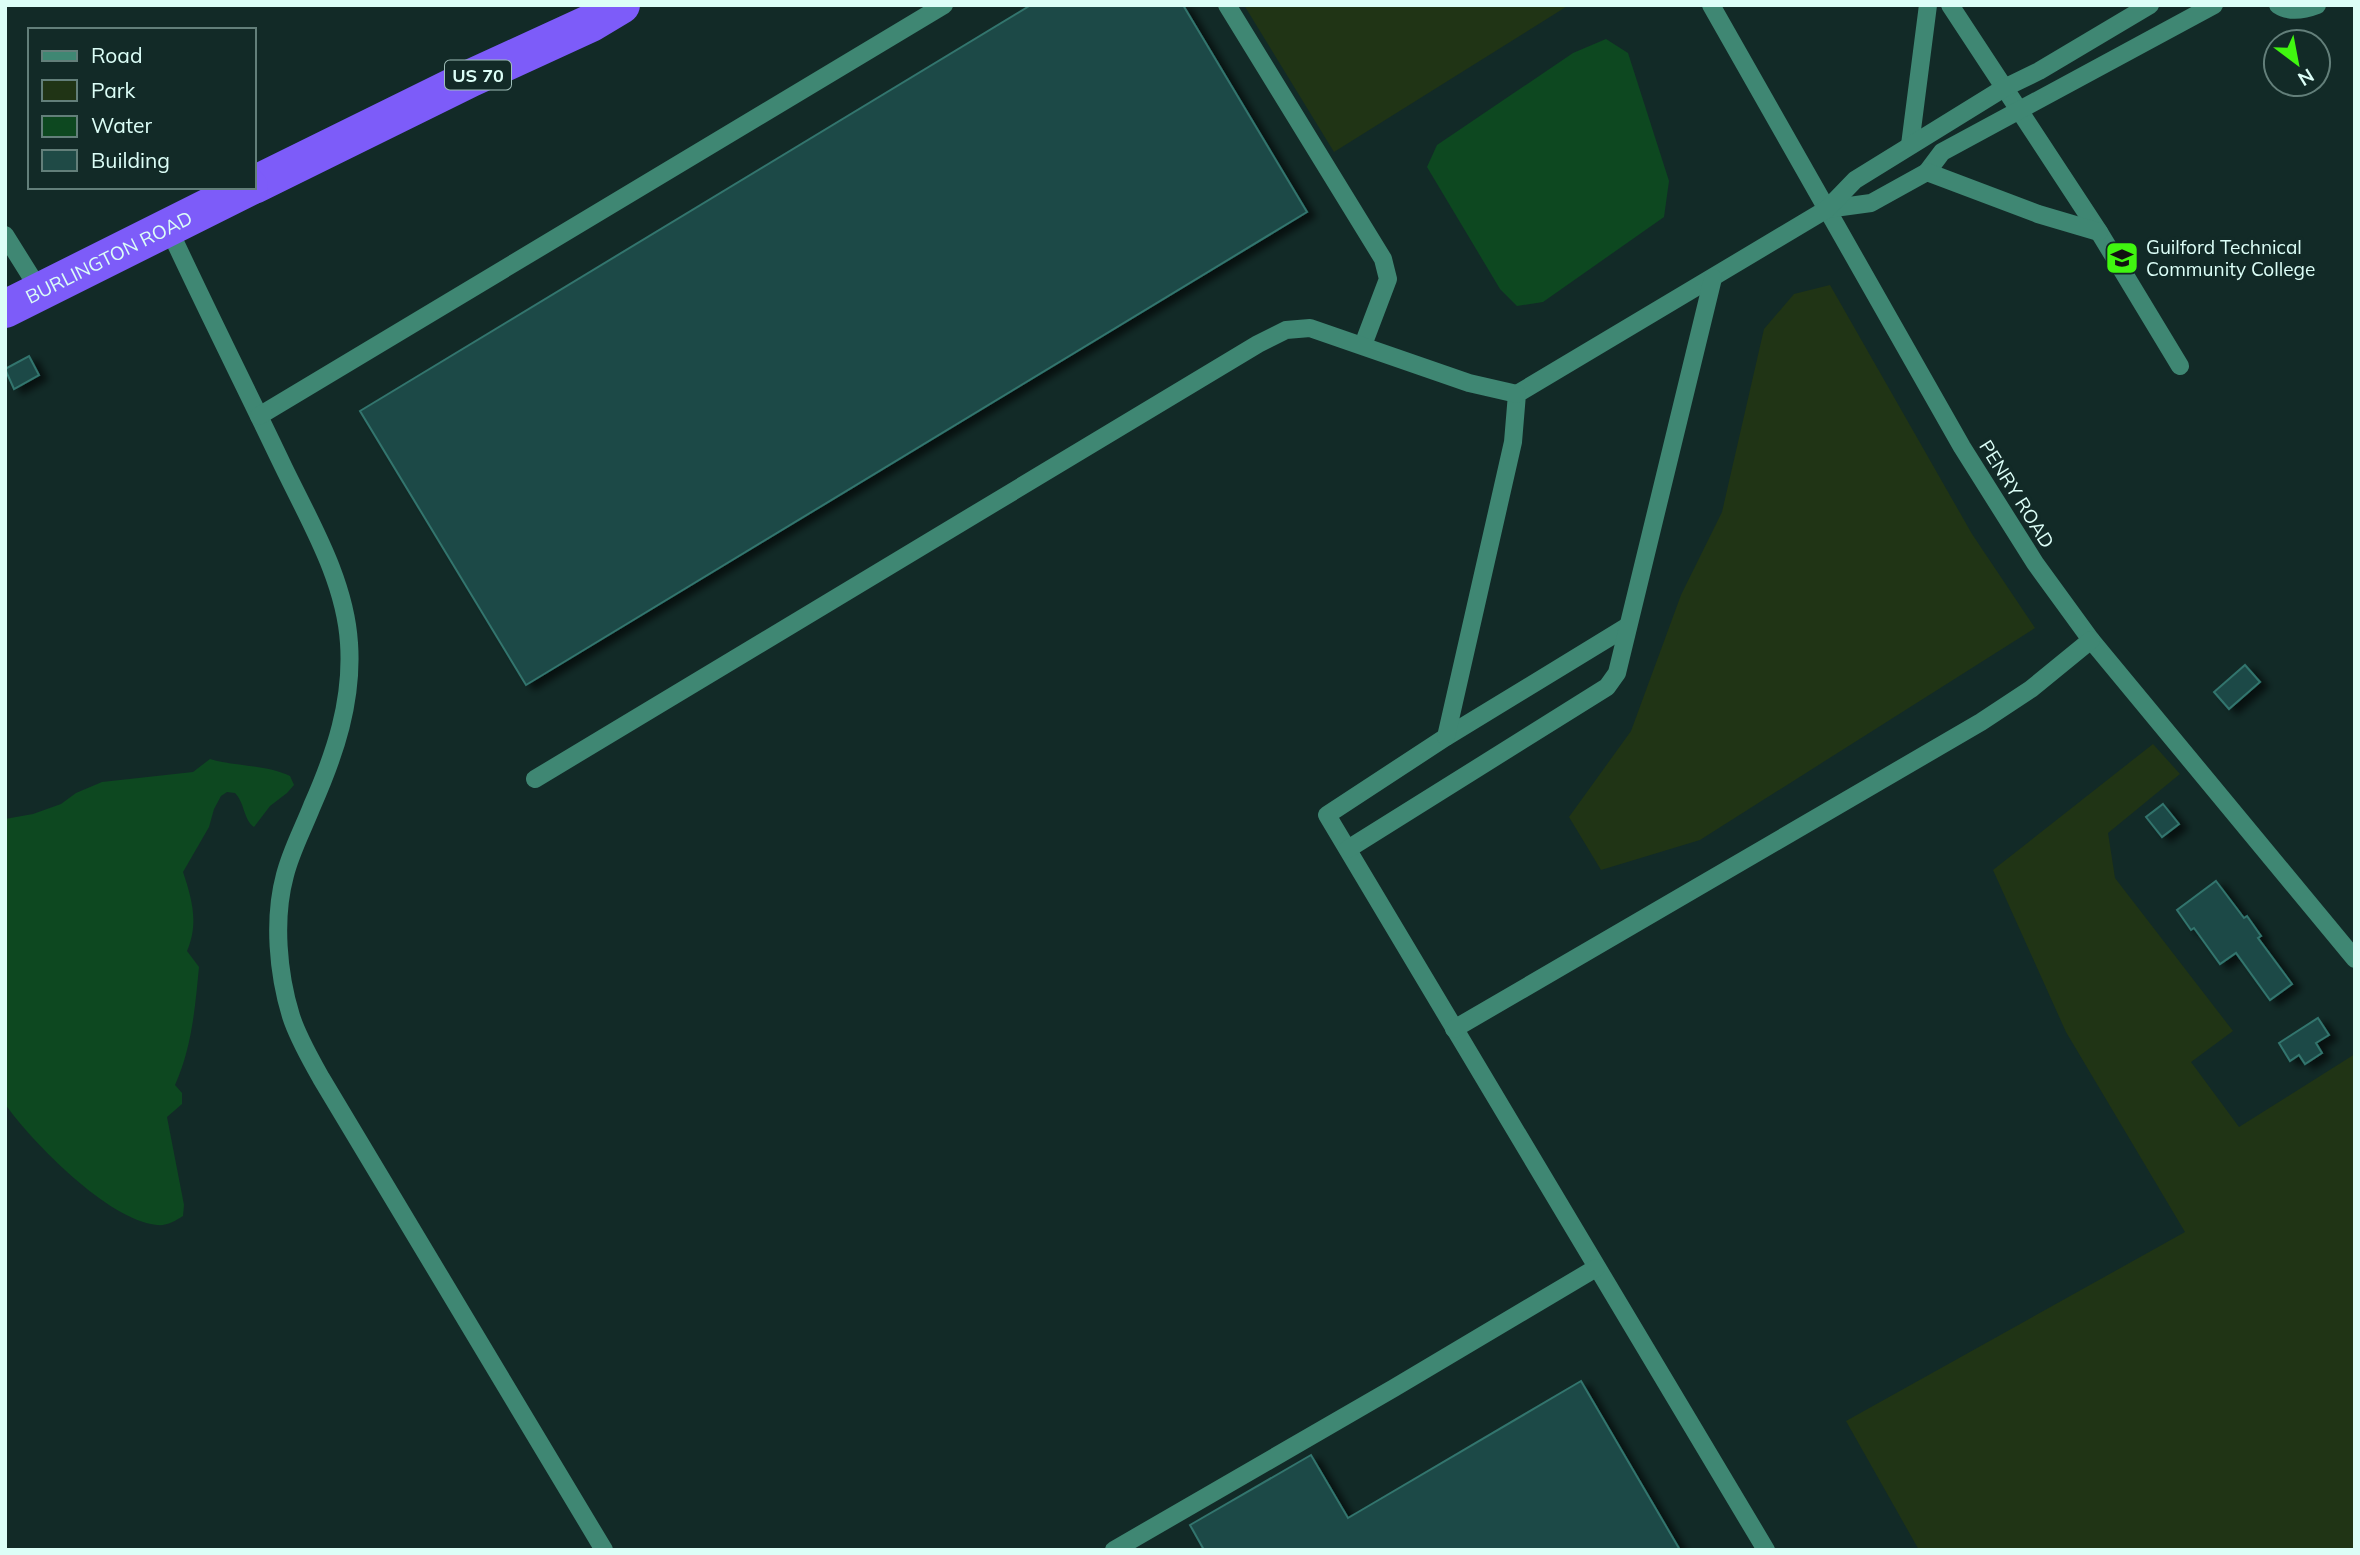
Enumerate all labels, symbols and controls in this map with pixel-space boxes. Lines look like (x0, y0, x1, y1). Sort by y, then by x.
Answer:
legend (28, 28, 256, 189)
north arrow (2262, 28, 2332, 98)
text: Road (91, 42, 142, 68)
road number: US 70 (445, 60, 511, 90)
text: N (2294, 63, 2318, 91)
text: Park (91, 77, 135, 103)
text: Water (91, 112, 152, 138)
text: Building (91, 147, 170, 173)
street label: BURLINGTON ROAD (21, 205, 196, 309)
place label: Guilford Technical Community College (2146, 235, 2315, 281)
school or university icon: Guilford Technical Community College (2103, 239, 2141, 277)
street label: PENRY ROAD (1974, 436, 2060, 552)

